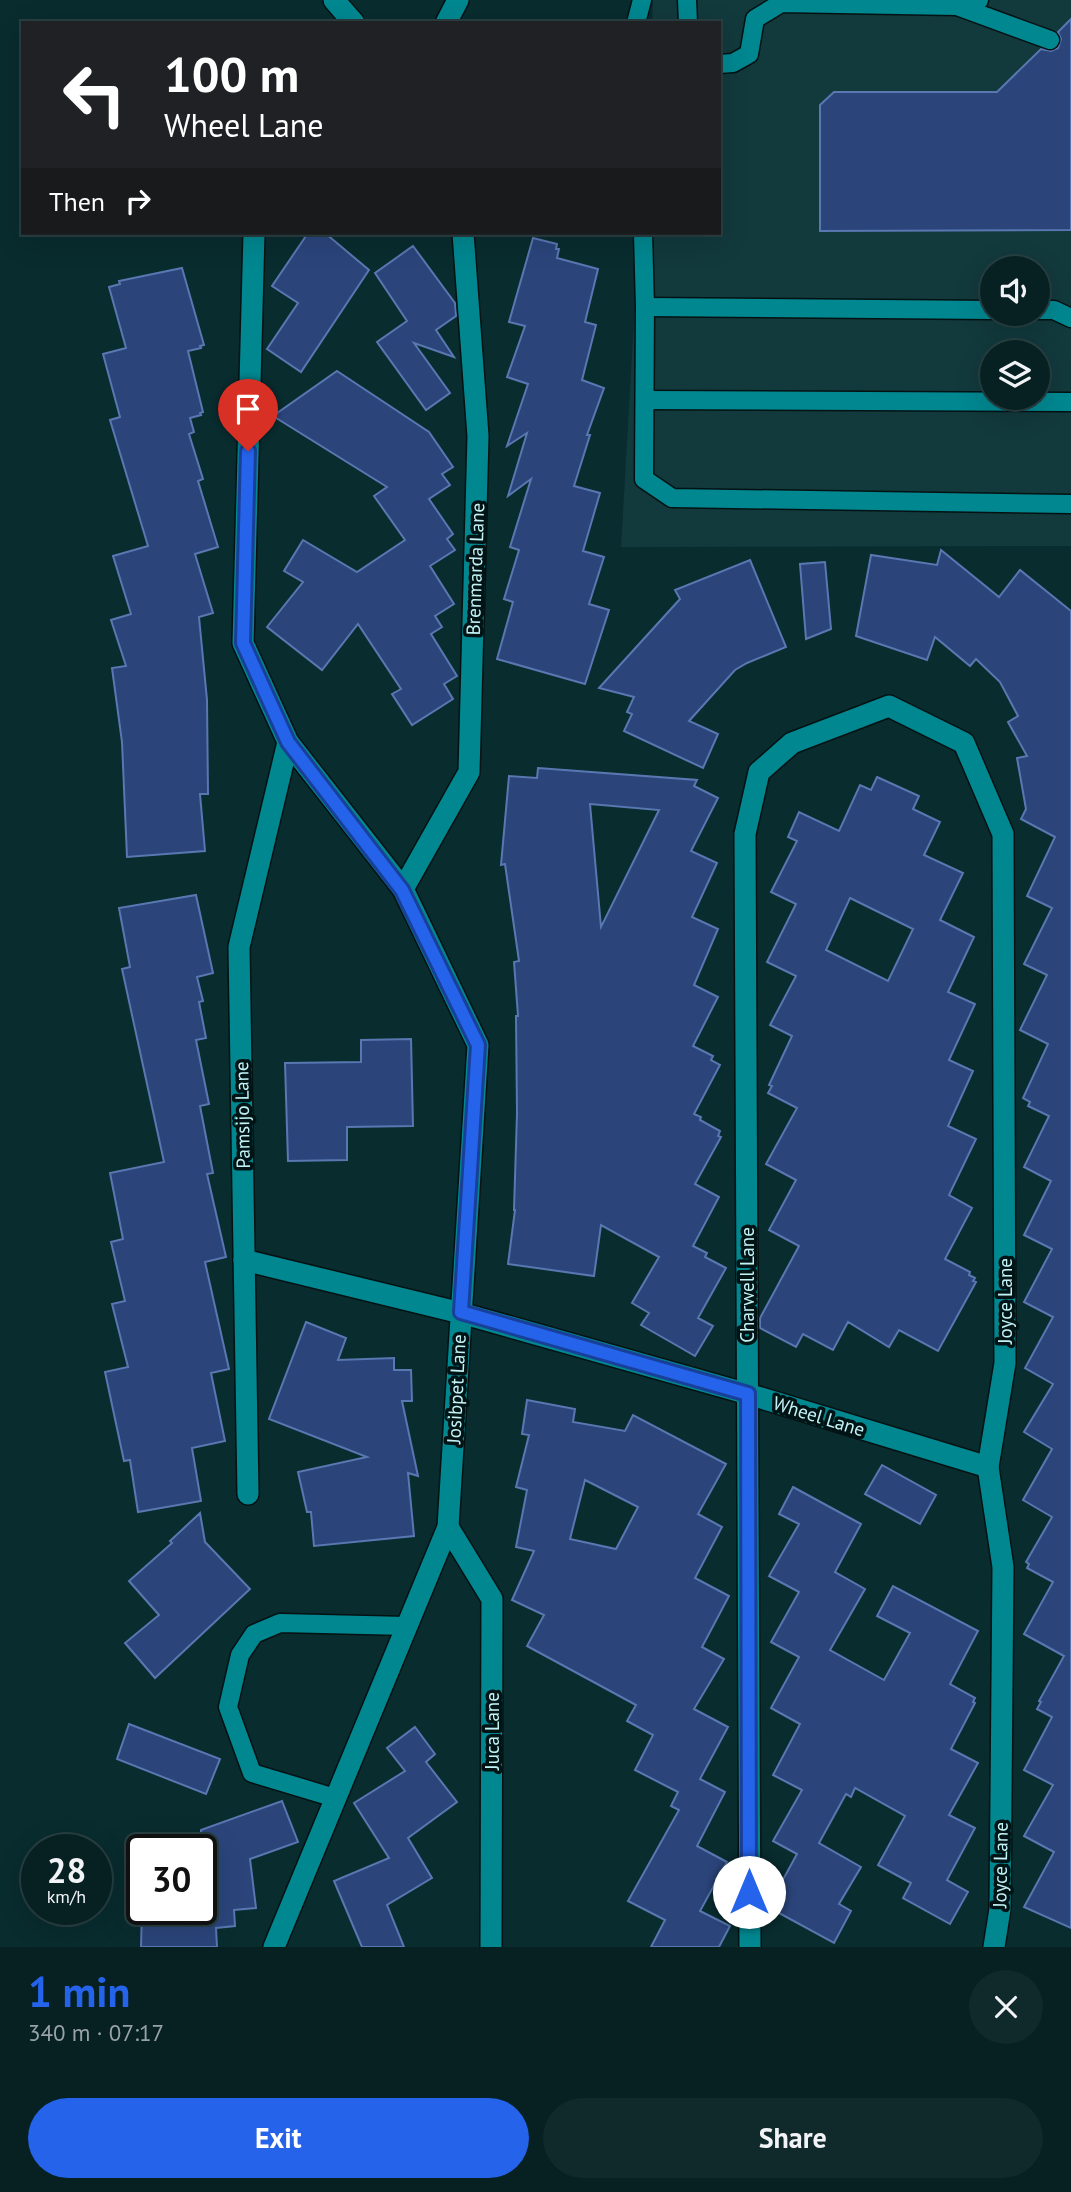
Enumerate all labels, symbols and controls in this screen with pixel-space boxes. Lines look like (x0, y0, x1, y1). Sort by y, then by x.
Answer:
text: 100 m (164, 42, 299, 106)
icon: left (49, 49, 140, 140)
text: Wheel Lane (164, 104, 324, 146)
icon: right (119, 182, 157, 220)
text: Then (49, 185, 105, 218)
map controls (980, 256, 1050, 410)
button: sound (980, 256, 1050, 326)
button: layers (980, 340, 1050, 410)
pin (218, 379, 278, 451)
icon: arrive (229, 390, 267, 428)
street label: Brenmarda Lane (461, 502, 489, 636)
street label: Pamsijo Lane (229, 1061, 255, 1169)
street label: Charwell Lane (735, 1227, 759, 1343)
street label: Joyce Lane (993, 1258, 1017, 1345)
street label: Josibpet Lane (441, 1334, 471, 1445)
street label: Wheel Lane (770, 1391, 868, 1441)
street label: Juca Lane (480, 1692, 504, 1771)
street label: Joyce Lane (987, 1822, 1013, 1909)
speed limit sign: 30 (126, 1834, 217, 1925)
text: 28 (47, 1847, 86, 1893)
position arrow (712, 1855, 786, 1929)
text: km/h (47, 1885, 86, 1908)
text: 1 min (28, 1964, 130, 2019)
button: close (969, 1970, 1043, 2044)
text: 340 m · 07:17 (28, 2018, 164, 2047)
button: Exit (28, 2098, 529, 2178)
button: Share (543, 2098, 1043, 2178)

